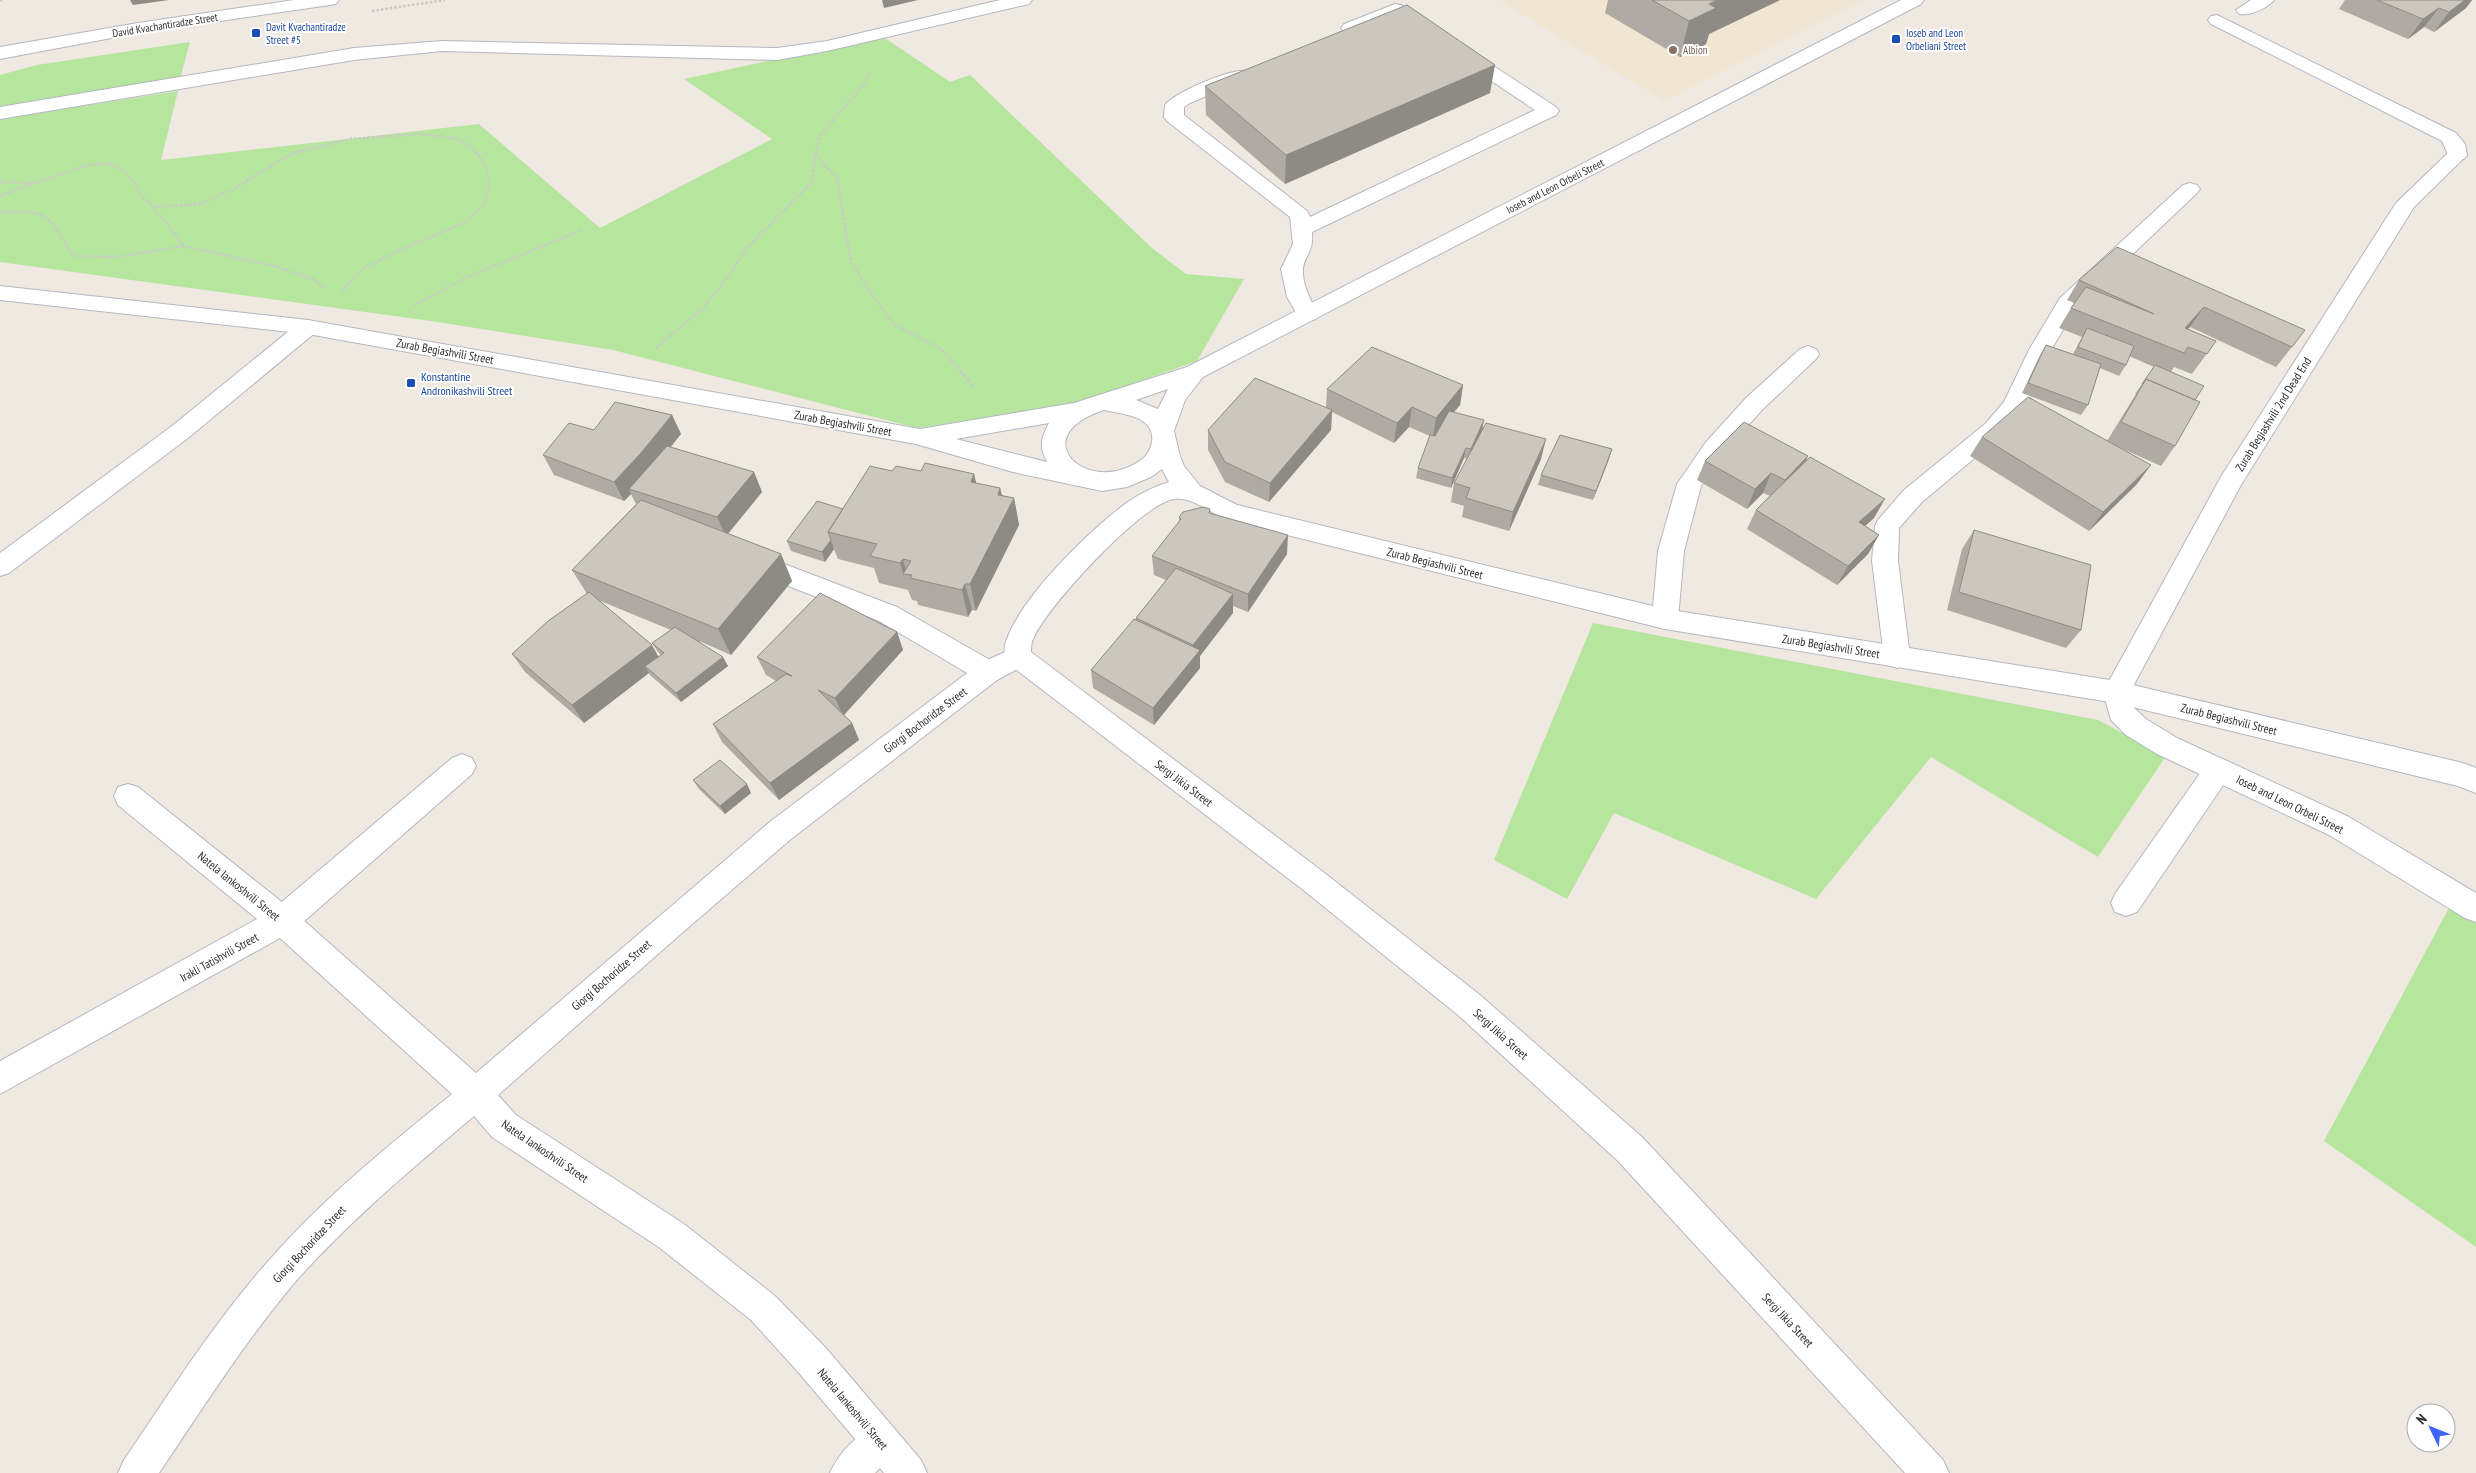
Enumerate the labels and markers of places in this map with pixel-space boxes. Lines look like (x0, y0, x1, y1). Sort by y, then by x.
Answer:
place label: Davit Kvachantiradze Street #5 (266, 20, 346, 47)
place label: Ioseb and Leon Orbeliani Street (1906, 26, 1966, 53)
marker: Davit Kvachantiradze Street #5 (250, 27, 262, 39)
marker: Ioseb and Leon Orbeliani Street (1890, 33, 1902, 45)
place label: Albion (1683, 43, 1708, 57)
marker: Albion (1667, 44, 1679, 56)
place label: Konstantine Andronikashvili Street (421, 369, 513, 398)
marker: Konstantine Andronikashvili Street (405, 377, 417, 389)

